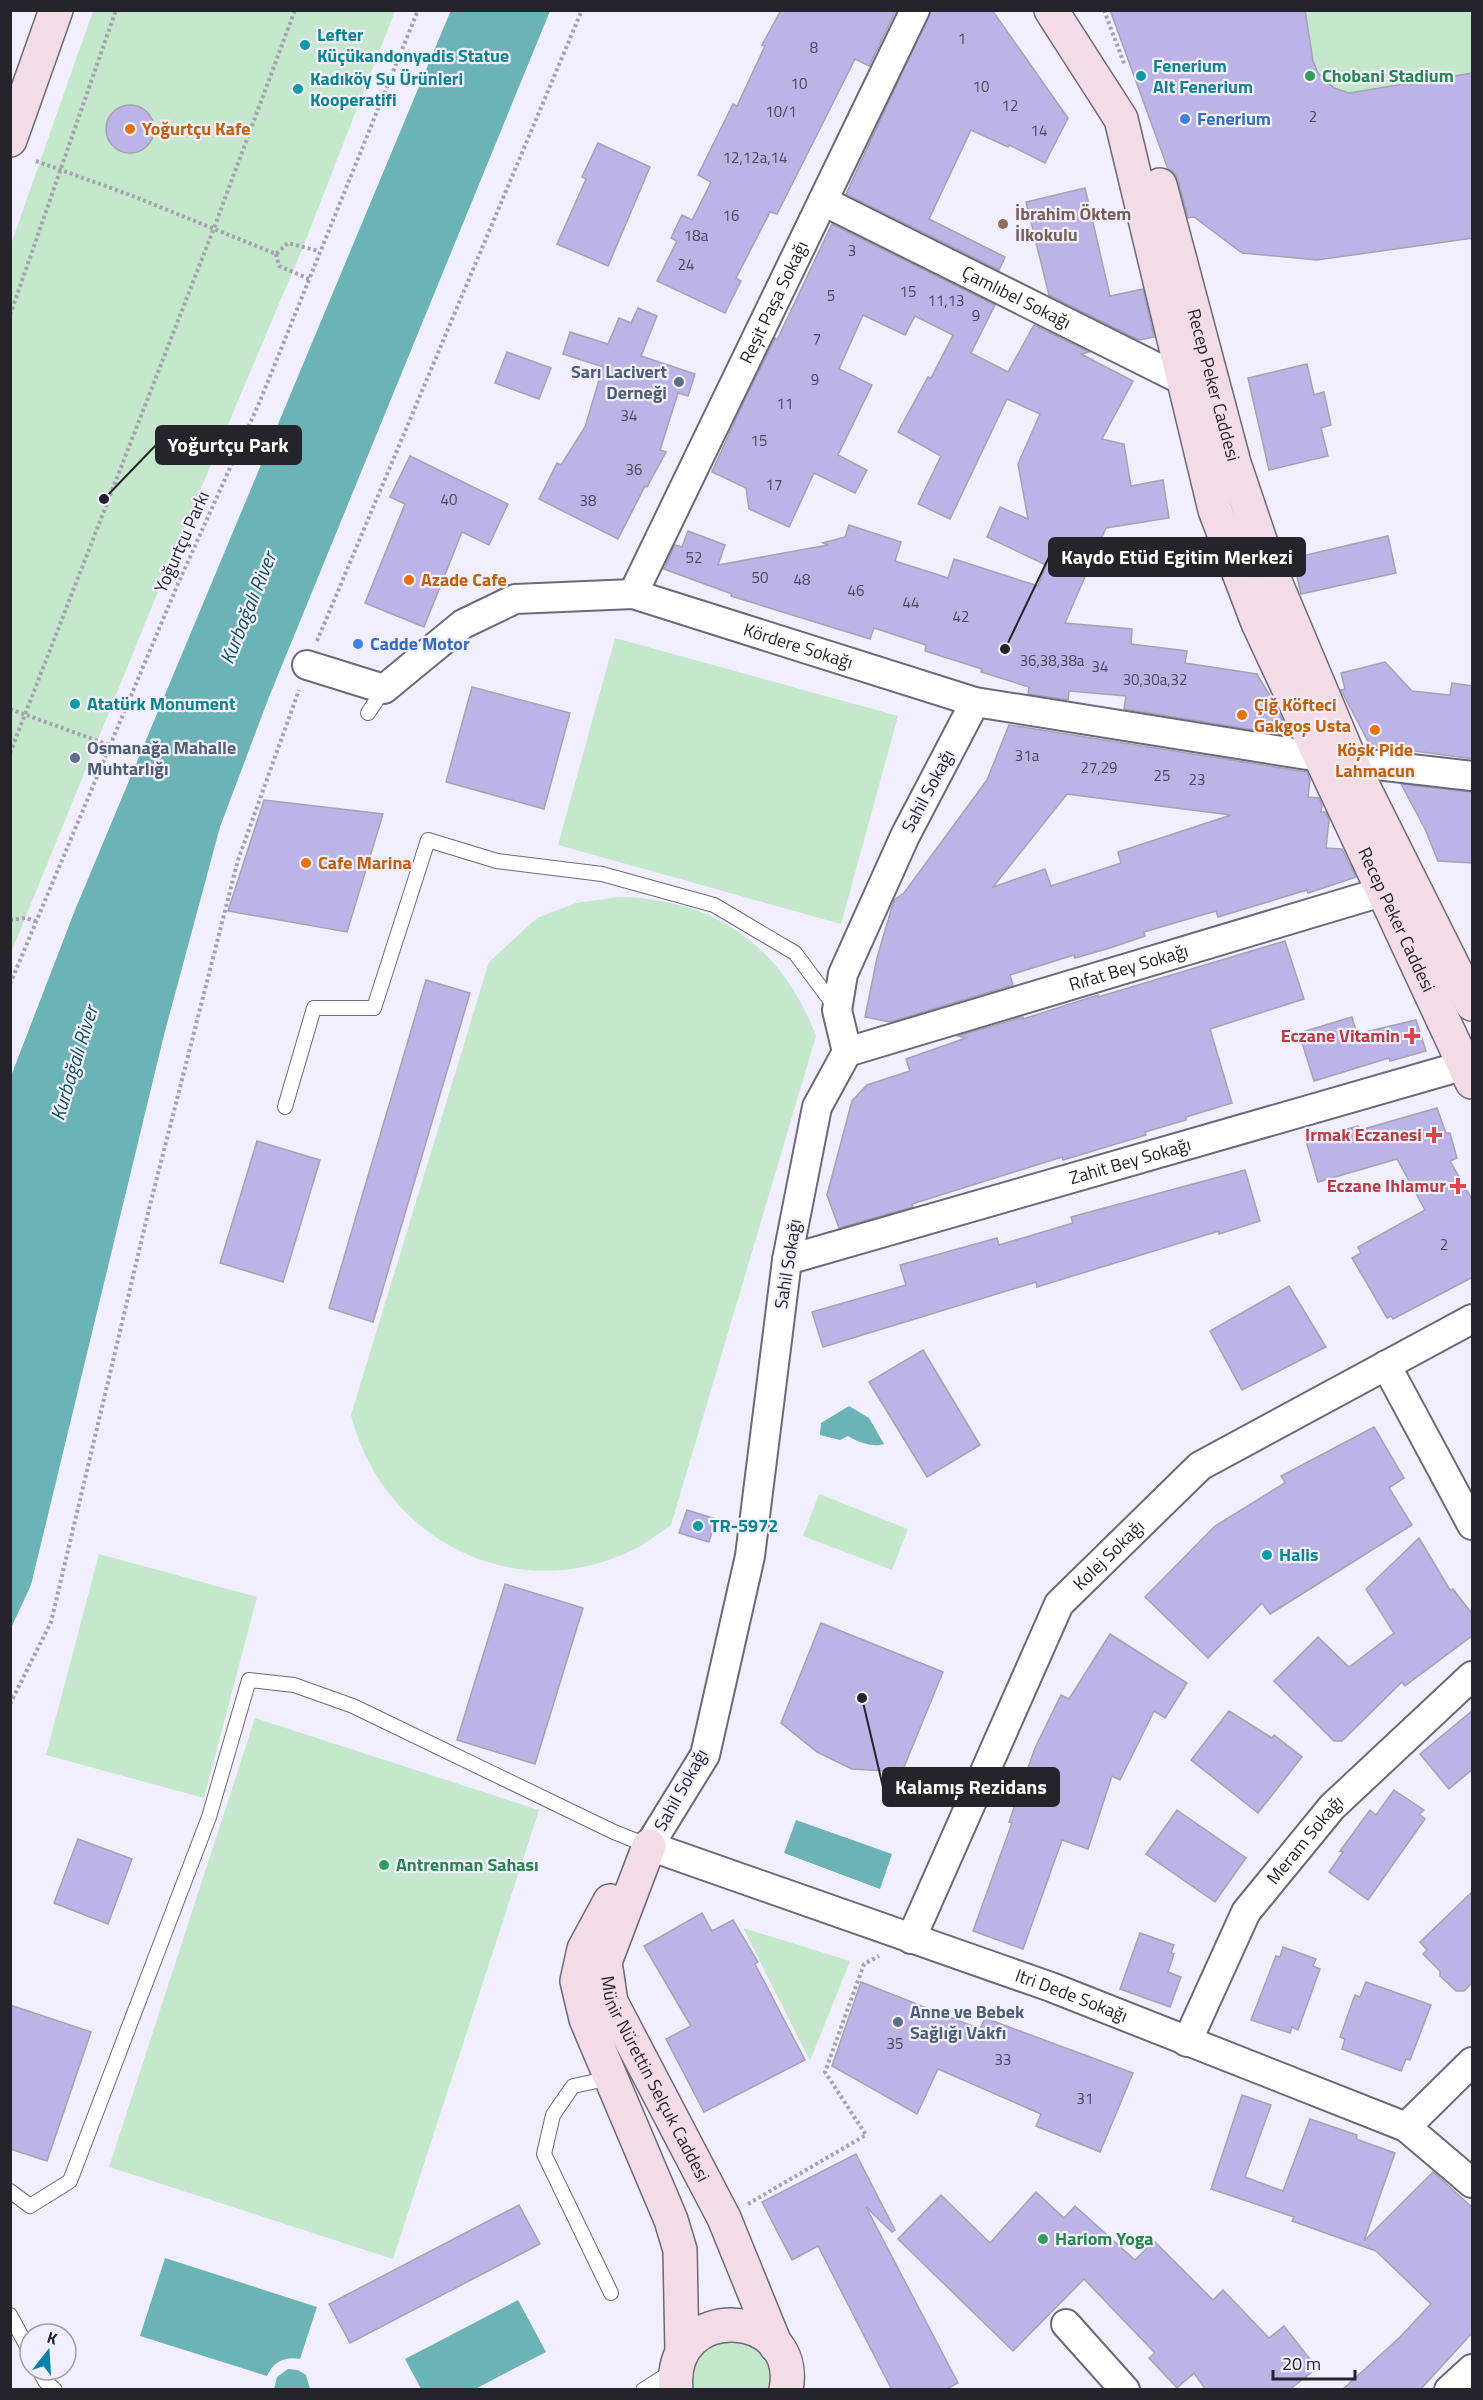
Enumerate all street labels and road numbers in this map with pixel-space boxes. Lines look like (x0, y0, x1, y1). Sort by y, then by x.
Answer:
street label: Reşit Paşa Sokağı (732, 236, 815, 368)
street label: Çamlıbel Sokağı (957, 258, 1076, 336)
street label: Recep Peker Caddesi (1180, 306, 1247, 464)
street label: Yoğurtçu Parkı (147, 486, 216, 597)
street label: Kördere Sokağı (740, 616, 856, 676)
street label: Sahil Sokağı (894, 744, 961, 837)
street label: Recep Peker Caddesi (1351, 843, 1442, 996)
street label: Rıfat Bey Sokağı (1066, 937, 1191, 998)
street label: Zahit Bey Sokağı (1066, 1131, 1194, 1191)
street label: Sahil Sokağı (767, 1217, 808, 1311)
street label: Kolej Sokağı (1067, 1513, 1150, 1596)
street label: Sahil Sokağı (647, 1744, 714, 1836)
street label: Meram Sokağı (1260, 1789, 1349, 1890)
street label: Itri Dede Sokağı (1012, 1962, 1132, 2029)
street label: Münir Nürettin Selçuk Caddesi (594, 1974, 717, 2187)

